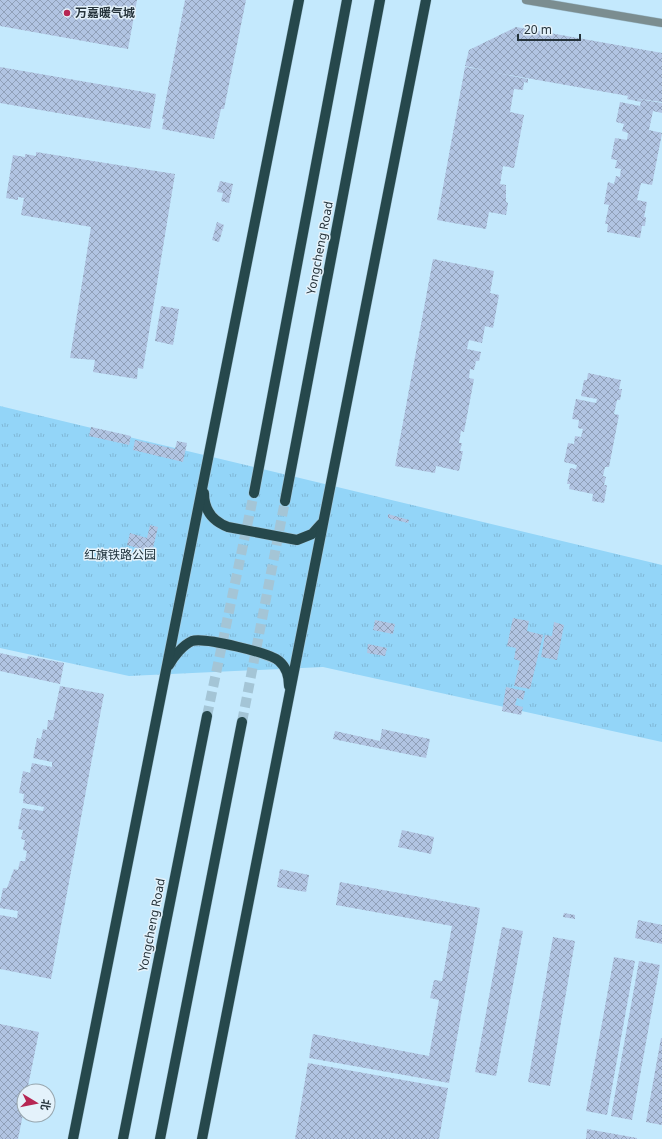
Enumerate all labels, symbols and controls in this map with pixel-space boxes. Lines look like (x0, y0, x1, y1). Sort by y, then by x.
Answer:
place label: 万嘉暖气城 (75, 4, 135, 21)
marker: 万嘉暖气城 (62, 8, 72, 18)
scale bar (518, 16, 580, 42)
text: 20 m (524, 21, 552, 38)
street label: Yongcheng Road (302, 200, 337, 296)
park label: 红旗铁路公园 (84, 546, 156, 563)
street label: Yongcheng Road (134, 877, 169, 973)
north arrow (16, 1083, 56, 1123)
text: 北 (38, 1098, 55, 1112)

